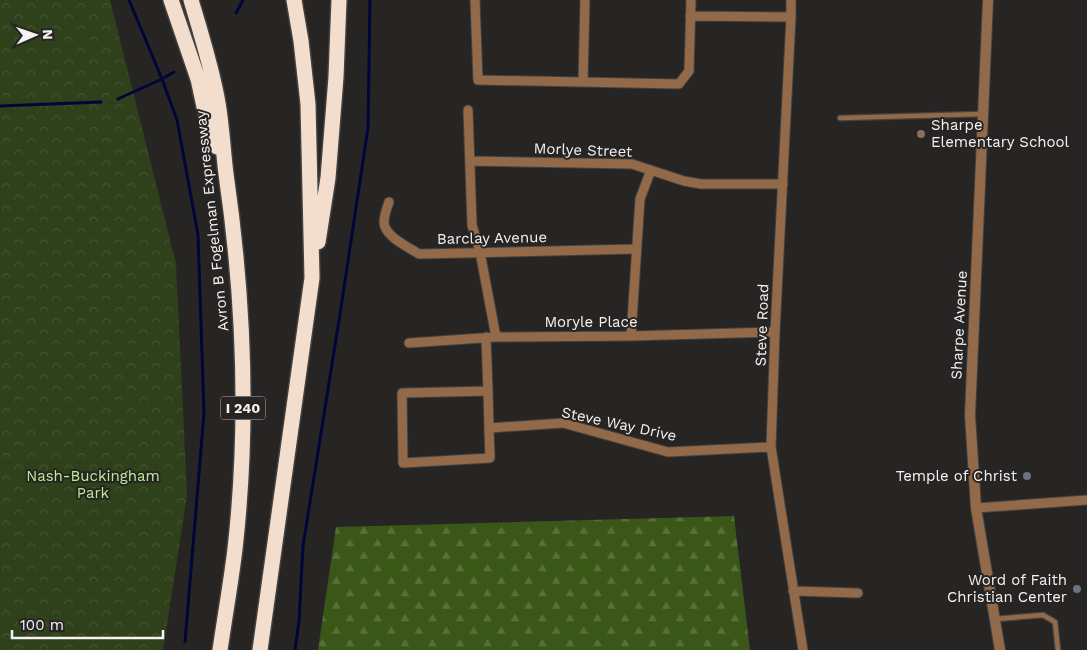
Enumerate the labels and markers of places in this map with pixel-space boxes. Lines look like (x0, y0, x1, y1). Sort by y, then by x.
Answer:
place label: Sharpe Elementary School (931, 116, 1070, 151)
marker: Sharpe Elementary School (915, 128, 927, 140)
place label: Temple of Christ (896, 467, 1018, 485)
marker: Temple of Christ (1021, 470, 1033, 482)
place label: Word of Faith Christian Center (947, 571, 1067, 606)
marker: Word of Faith Christian Center (1071, 583, 1083, 595)

